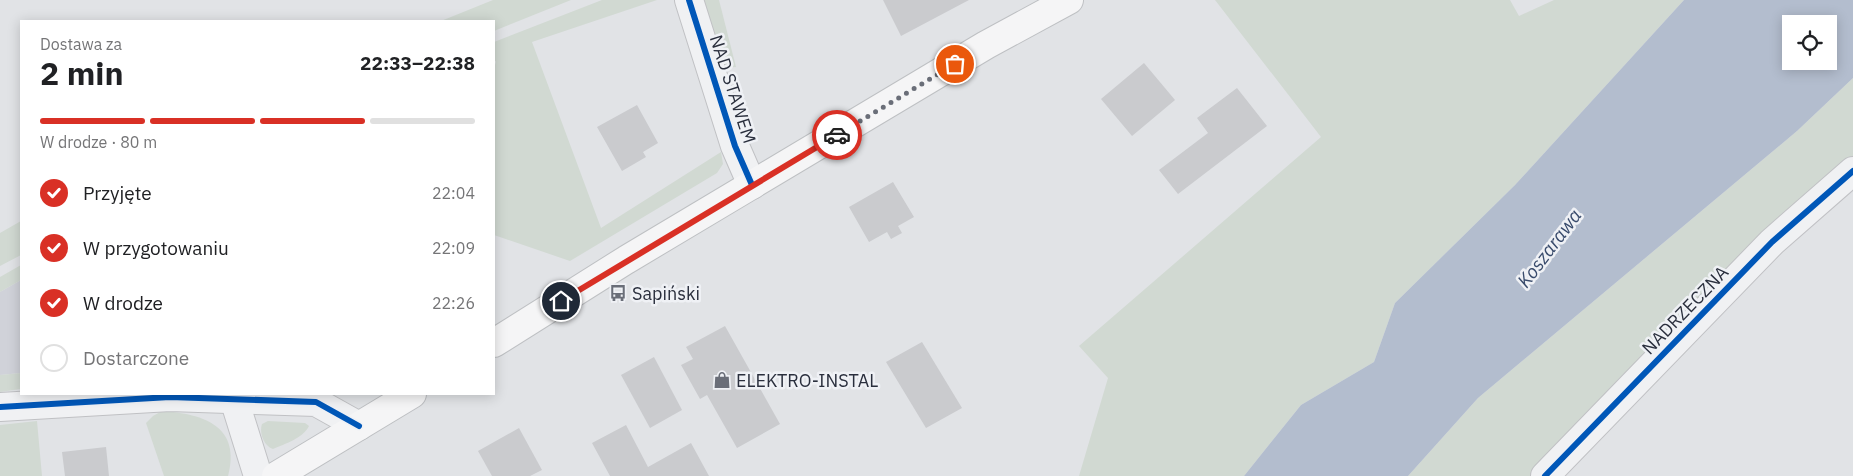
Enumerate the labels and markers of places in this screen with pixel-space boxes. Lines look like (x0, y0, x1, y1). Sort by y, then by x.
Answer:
pin (934, 43, 976, 85)
pin (540, 280, 582, 322)
place label: Sapiński (632, 282, 700, 305)
bus stop icon: Sapiński (608, 283, 628, 303)
place label: ELEKTRO-INSTAL (736, 369, 878, 392)
shop icon: ELEKTRO-INSTAL (712, 370, 732, 390)

